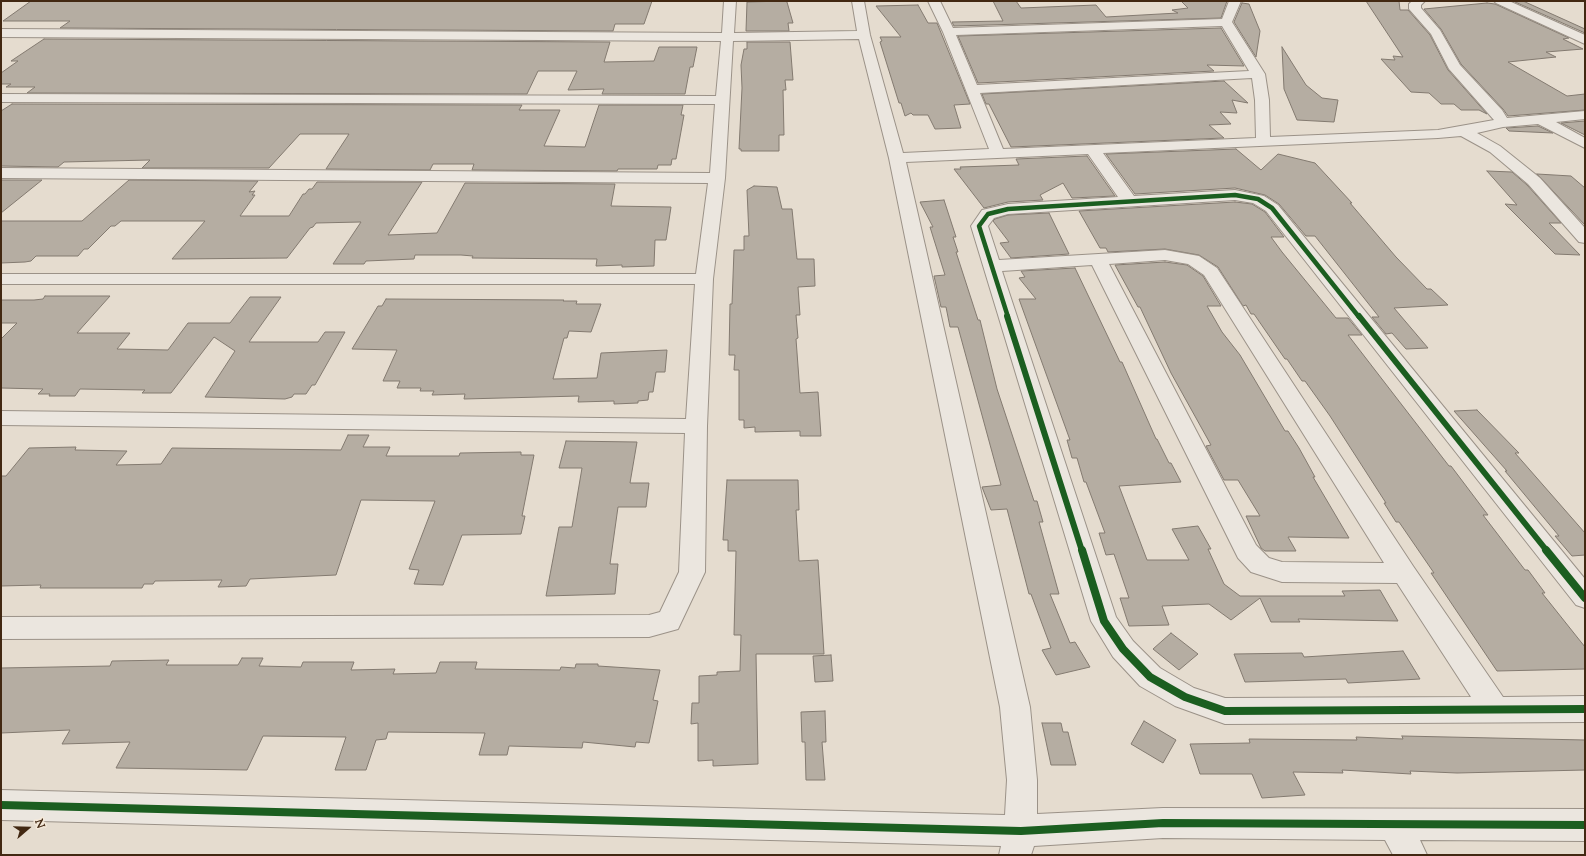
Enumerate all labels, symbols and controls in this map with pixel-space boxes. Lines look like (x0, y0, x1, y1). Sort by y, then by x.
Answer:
north arrow (8, 808, 48, 848)
text: N (30, 817, 48, 831)

